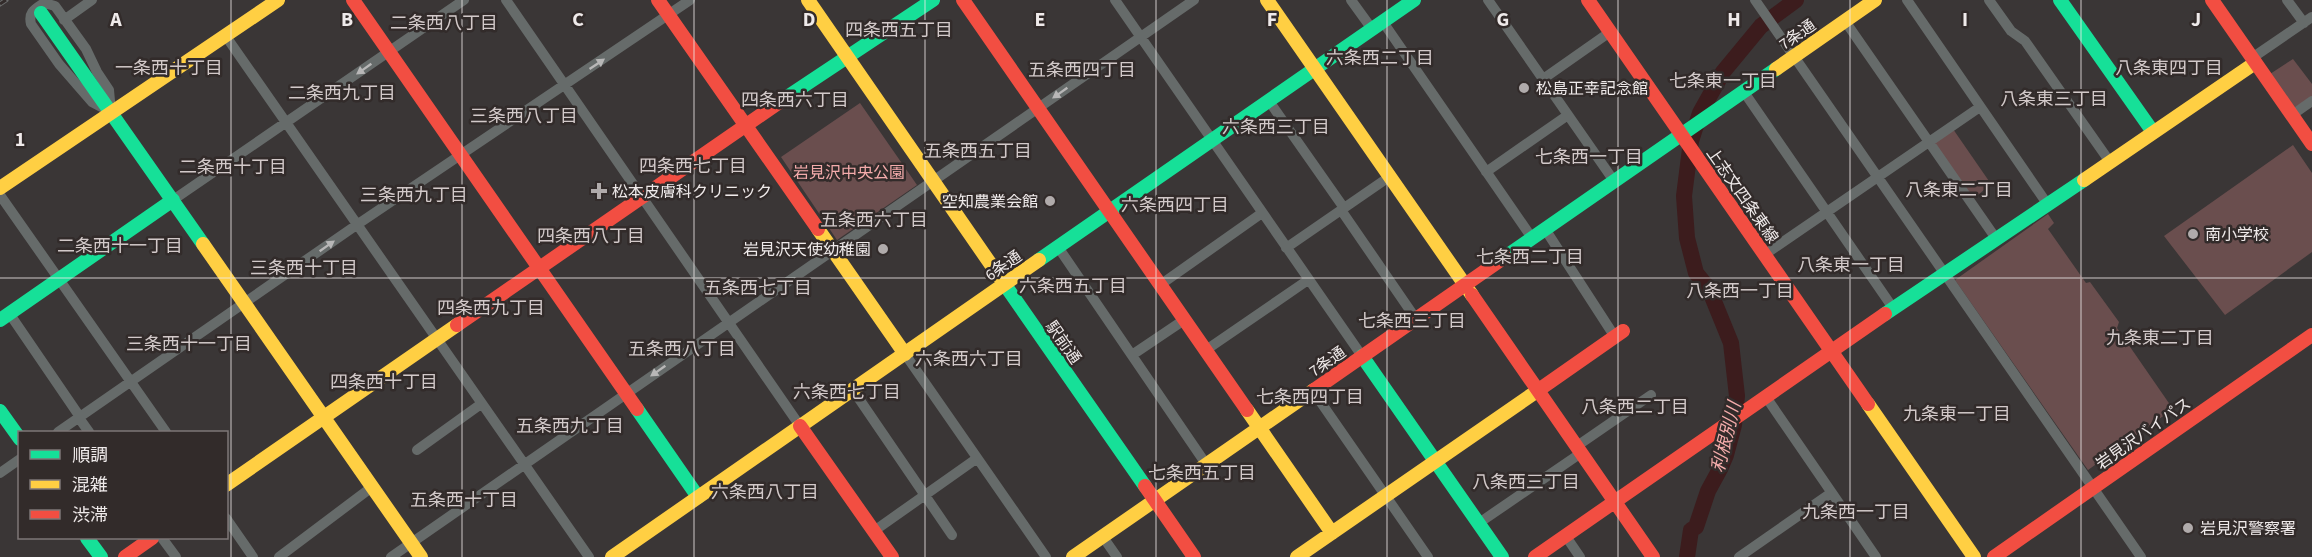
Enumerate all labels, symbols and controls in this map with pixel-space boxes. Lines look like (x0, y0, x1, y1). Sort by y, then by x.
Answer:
text: A (109, 6, 122, 34)
text: B (341, 6, 353, 34)
text: C (572, 6, 584, 34)
text: D (803, 6, 815, 34)
text: E (1035, 6, 1045, 34)
text: F (1267, 6, 1277, 34)
text: G (1497, 6, 1509, 34)
text: H (1727, 6, 1741, 34)
text: I (1962, 6, 1968, 34)
text: J (2191, 6, 2201, 34)
district label: 二条西八丁目 (390, 11, 498, 36)
street label: 7条通 (1775, 14, 1820, 55)
district label: 四条西五丁目 (845, 18, 953, 43)
district label: 六条西二丁目 (1326, 46, 1434, 71)
district label: 一条西十丁目 (115, 56, 223, 81)
district label: 八条東四丁目 (2115, 56, 2223, 81)
one-way arrow (589, 58, 605, 69)
district label: 五条西四丁目 (1028, 58, 1136, 83)
one-way arrow (356, 63, 372, 74)
district label: 七条東一丁目 (1669, 69, 1777, 94)
place label: 松島正幸記念館 (1536, 78, 1648, 100)
district label: 二条西九丁目 (288, 81, 396, 106)
marker: 松島正幸記念館 (1517, 81, 1531, 95)
one-way arrow (1052, 87, 1068, 99)
district label: 八条東三丁目 (2000, 87, 2108, 112)
district label: 四条西六丁目 (741, 88, 849, 113)
district label: 三条西八丁目 (470, 104, 578, 129)
district label: 六条西三丁目 (1222, 115, 1330, 140)
text: 1 (15, 126, 25, 154)
district label: 五条西五丁目 (924, 139, 1032, 164)
street label: 上志文四条東線 (1701, 143, 1783, 248)
district label: 七条西一丁目 (1535, 145, 1643, 170)
district label: 四条西七丁目 (639, 154, 747, 179)
district label: 二条西十丁目 (179, 155, 287, 180)
park label: 岩見沢中央公園 (793, 162, 905, 184)
district label: 八条東二丁目 (1905, 178, 2013, 203)
place label: 松本皮膚科クリニック (612, 181, 772, 203)
marker: 松本皮膚科クリニック (590, 182, 608, 200)
district label: 三条西九丁目 (360, 183, 468, 208)
place label: 空知農業会館 (942, 191, 1038, 213)
district label: 六条西四丁目 (1121, 193, 1229, 218)
marker: 空知農業会館 (1043, 194, 1057, 208)
district label: 五条西六丁目 (820, 208, 928, 233)
district label: 四条西八丁目 (537, 224, 645, 249)
place label: 南小学校 (2205, 224, 2269, 246)
marker: 南小学校 (2186, 227, 2200, 241)
district label: 二条西十一丁目 (57, 234, 183, 259)
place label: 岩見沢天使幼稚園 (743, 239, 871, 261)
one-way arrow (319, 241, 335, 252)
marker: 岩見沢天使幼稚園 (876, 242, 890, 256)
street label: 6条通 (981, 245, 1026, 286)
district label: 七条西二丁目 (1476, 245, 1584, 270)
district label: 八条東一丁目 (1797, 253, 1905, 278)
district label: 三条西十丁目 (250, 256, 358, 281)
district label: 六条西五丁目 (1019, 274, 1127, 299)
district label: 五条西七丁目 (704, 276, 812, 301)
district label: 八条西一丁目 (1686, 279, 1794, 304)
district label: 四条西九丁目 (437, 296, 545, 321)
district label: 七条西三丁目 (1358, 309, 1466, 334)
street label: 駅前通 (1040, 317, 1086, 369)
district label: 九条東二丁目 (2106, 326, 2214, 351)
district label: 三条西十一丁目 (126, 332, 252, 357)
district label: 五条西八丁目 (628, 337, 736, 362)
street label: 7条通 (1305, 341, 1350, 382)
district label: 六条西六丁目 (915, 347, 1023, 372)
one-way arrow (650, 365, 666, 377)
district label: 四条西十丁目 (330, 370, 438, 395)
district label: 六条西七丁目 (793, 380, 901, 405)
district label: 七条西四丁目 (1256, 385, 1364, 410)
street label: 岩見沢バイパス (2092, 393, 2196, 475)
district label: 八条西二丁目 (1581, 395, 1689, 420)
water label: 利根別川 (1706, 397, 1748, 475)
district label: 九条東一丁目 (1903, 402, 2011, 427)
district label: 五条西九丁目 (516, 414, 624, 439)
legend (18, 431, 228, 539)
text: 順調 (72, 443, 108, 468)
district label: 七条西五丁目 (1148, 461, 1256, 486)
district label: 八条西三丁目 (1472, 470, 1580, 495)
text: 混雑 (72, 473, 108, 498)
district label: 六条西八丁目 (711, 480, 819, 505)
district label: 五条西十丁目 (410, 488, 518, 513)
district label: 九条西一丁目 (1802, 500, 1910, 525)
text: 渋滞 (72, 503, 108, 528)
place label: 岩見沢警察署 (2200, 518, 2296, 540)
marker: 岩見沢警察署 (2181, 521, 2195, 535)

